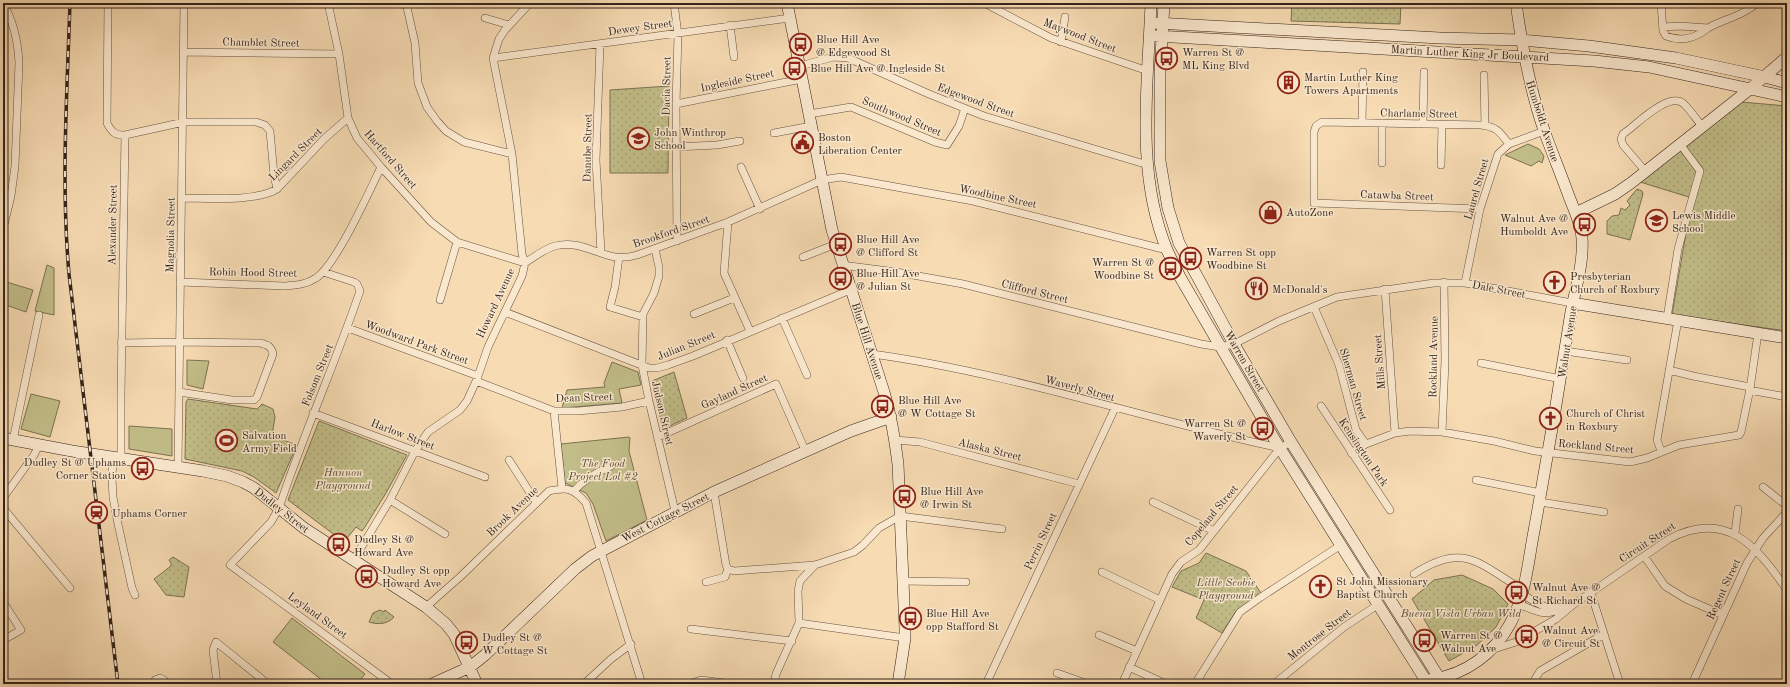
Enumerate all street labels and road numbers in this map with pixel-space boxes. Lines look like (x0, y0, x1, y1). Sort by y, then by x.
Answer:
street label: Maywood Street (1041, 17, 1118, 55)
street label: Dewey Street (607, 19, 673, 38)
street label: Chamblet Street (222, 37, 300, 50)
street label: Martin Luther King Jr Boulevard (1390, 45, 1550, 64)
street label: Dacia Street (661, 56, 674, 116)
street label: Ingleside Street (699, 68, 775, 95)
street label: Humboldt Avenue (1523, 79, 1560, 164)
street label: Edgewood Street (935, 82, 1016, 121)
street label: Southwood Street (860, 96, 943, 139)
street label: Charlame Street (1380, 108, 1458, 121)
street label: Danube Street (582, 113, 595, 182)
street label: Lingard Street (267, 126, 325, 184)
street label: Hartford Street (361, 128, 418, 192)
street label: Laurel Street (1463, 157, 1492, 221)
street label: Alexander Street (107, 184, 120, 266)
street label: Woodbine Street (958, 184, 1038, 211)
street label: Catawba Street (1360, 190, 1434, 203)
street label: Magnolia Street (165, 197, 178, 273)
street label: Brookford Street (632, 214, 711, 251)
street label: Robin Hood Street (209, 267, 297, 280)
street label: Howard Avenue (475, 267, 517, 340)
street label: Clifford Street (1000, 279, 1069, 306)
street label: Dale Street (1471, 280, 1527, 301)
street label: Blue Hill Avenue (849, 302, 884, 381)
street label: Walnut Avenue (1557, 305, 1580, 379)
street label: Rockland Avenue (1428, 316, 1441, 398)
street label: Woodward Park Street (363, 320, 470, 367)
street label: Warren Street (1222, 329, 1266, 394)
street label: Julian Street (656, 330, 717, 363)
street label: Mills Street (1373, 334, 1388, 390)
street label: Folsom Street (301, 343, 336, 408)
street label: Sherman Street (1337, 347, 1368, 422)
street label: Gayland Street (700, 373, 770, 412)
street label: Waverly Street (1043, 375, 1116, 404)
street label: Judson Street (649, 380, 674, 447)
street label: Dean Street (555, 392, 613, 405)
street label: Kensington Park (1336, 417, 1390, 489)
street label: Harlow Street (369, 418, 436, 453)
street label: Alaska Street (957, 437, 1023, 464)
street label: Rockland Street (1557, 439, 1634, 456)
street label: Copeland Street (1184, 483, 1241, 549)
street label: Brook Avenue (485, 485, 541, 539)
street label: Dudley Street (252, 486, 311, 536)
street label: West Cottage Street (620, 491, 711, 545)
street label: Perrin Street (1023, 511, 1060, 572)
street label: Circuit Street (1618, 521, 1678, 565)
street label: Regent Street (1705, 557, 1743, 622)
street label: Leyland Street (285, 591, 349, 641)
street label: Montrose Street (1286, 607, 1354, 663)

